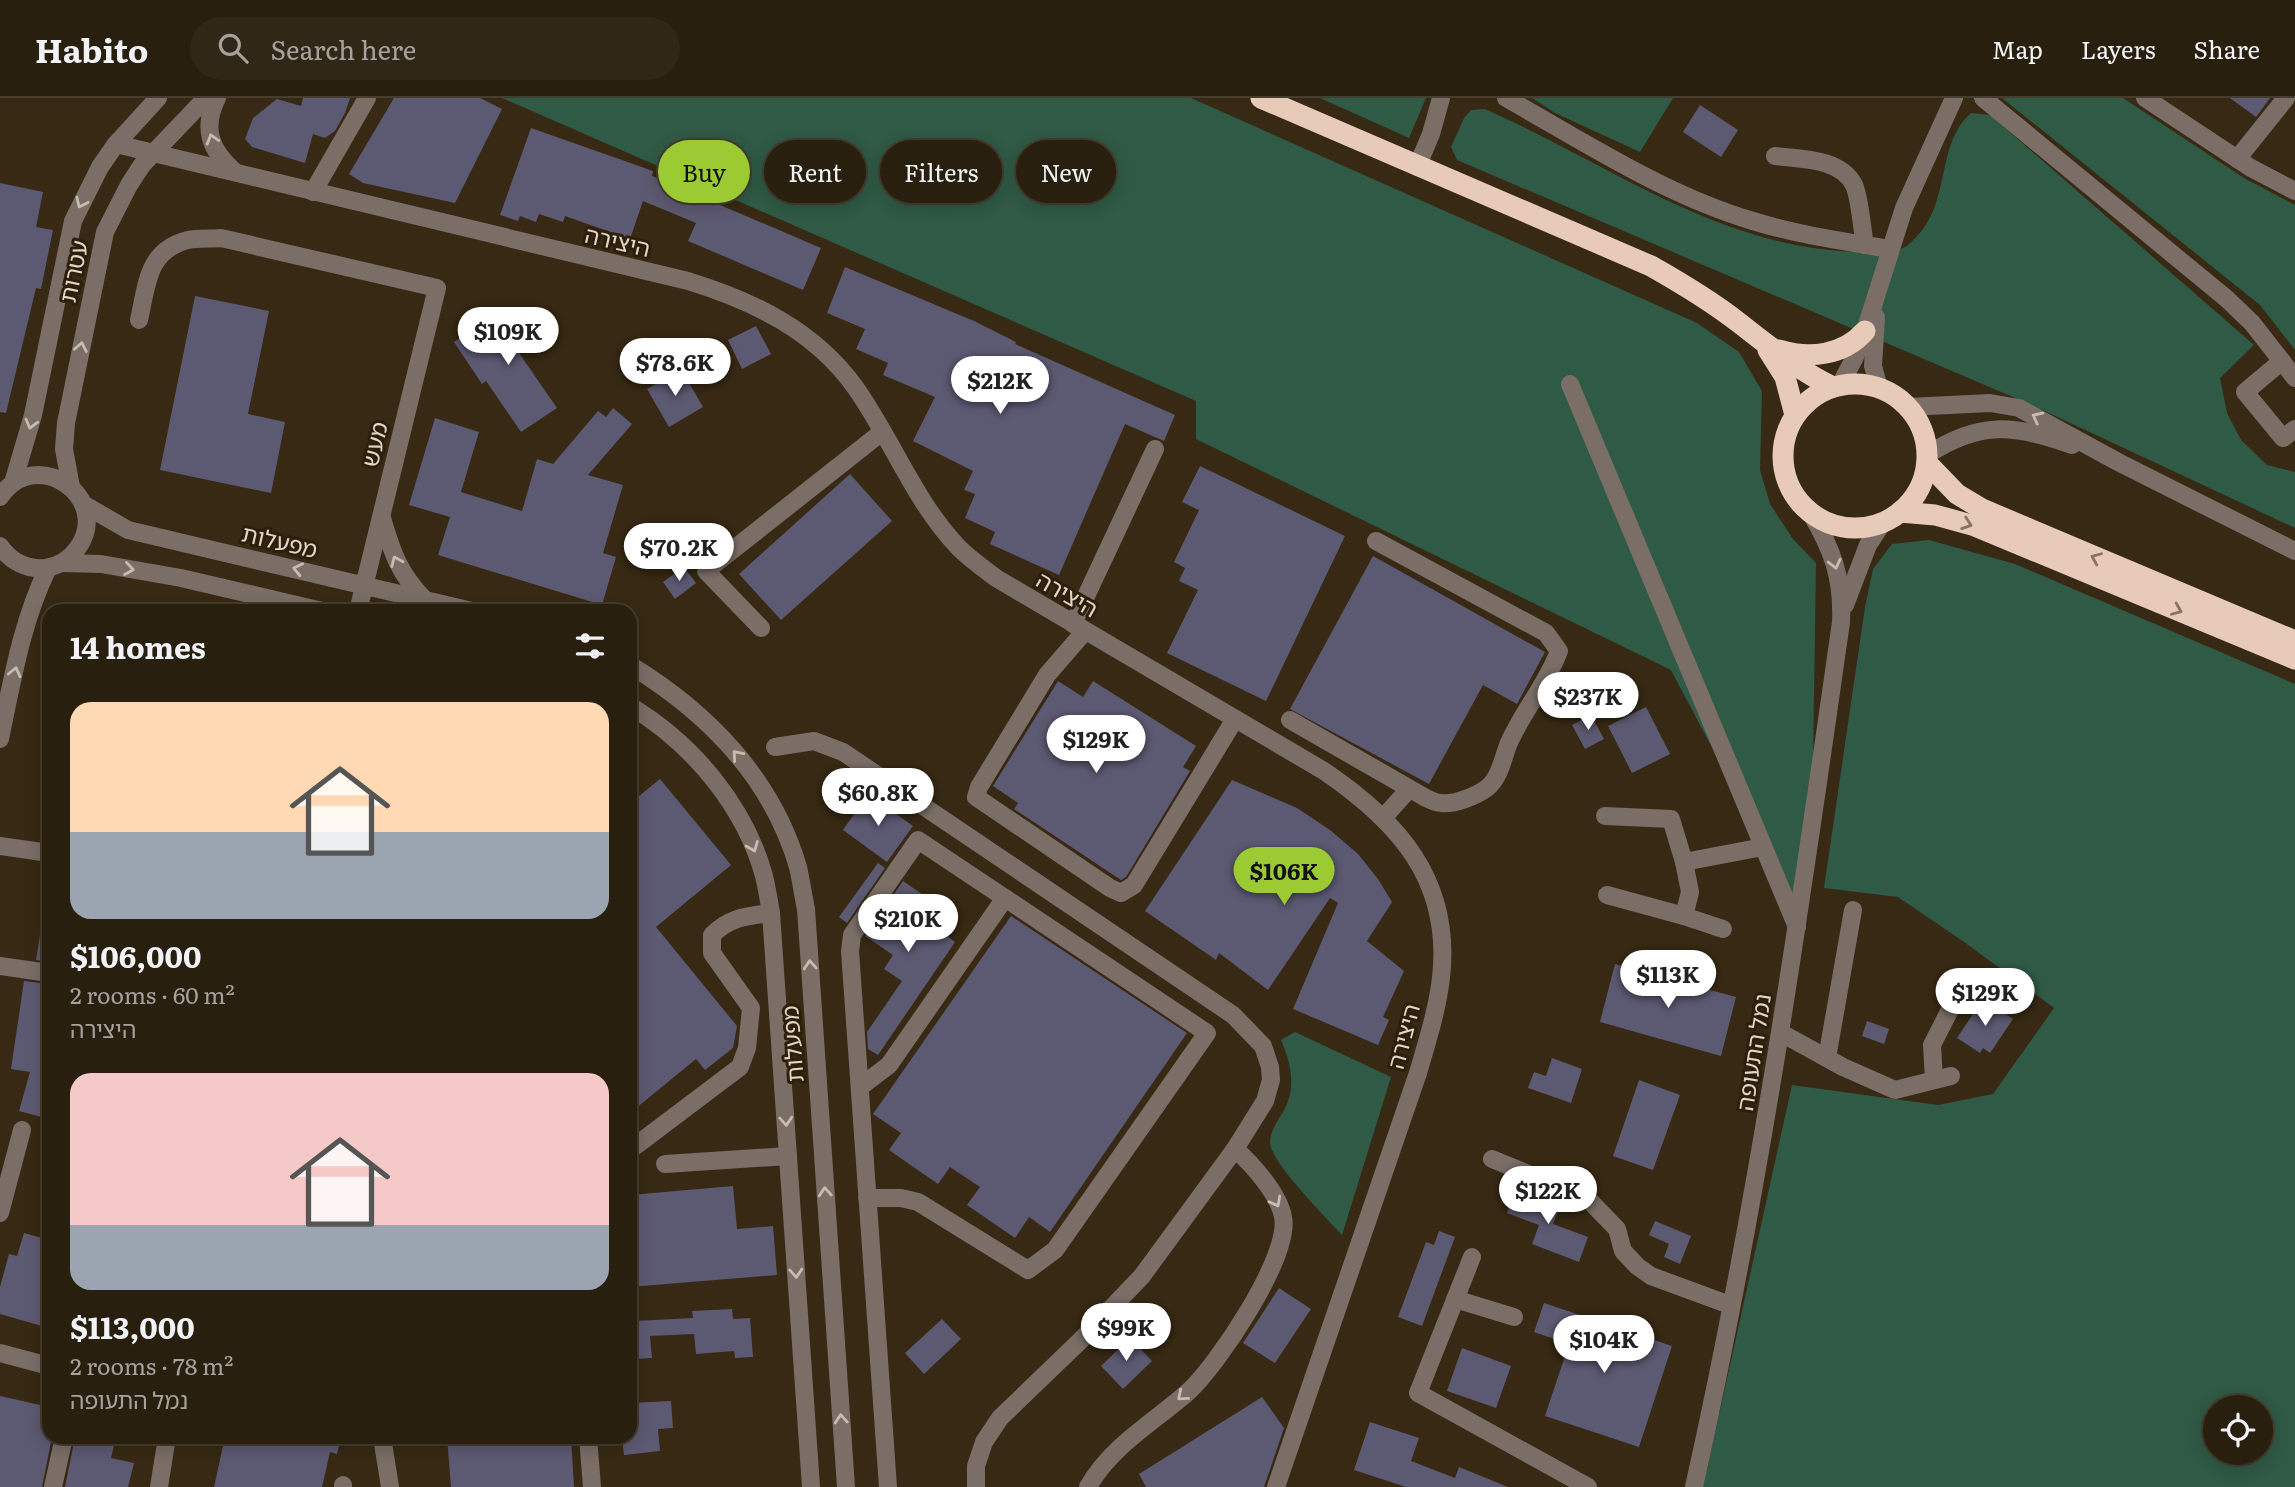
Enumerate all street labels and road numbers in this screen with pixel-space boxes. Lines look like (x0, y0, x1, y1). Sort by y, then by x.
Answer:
street label: היצירה (582, 216, 654, 264)
street label: עטרות (49, 237, 95, 305)
street label: מעש (351, 418, 395, 470)
street label: מפעלות (239, 515, 321, 565)
street label: היצירה (1031, 562, 1105, 624)
street label: נמל התעופה (1726, 991, 1778, 1113)
street label: היצירה (1377, 1000, 1427, 1072)
street label: מפעלות (771, 1005, 811, 1083)

